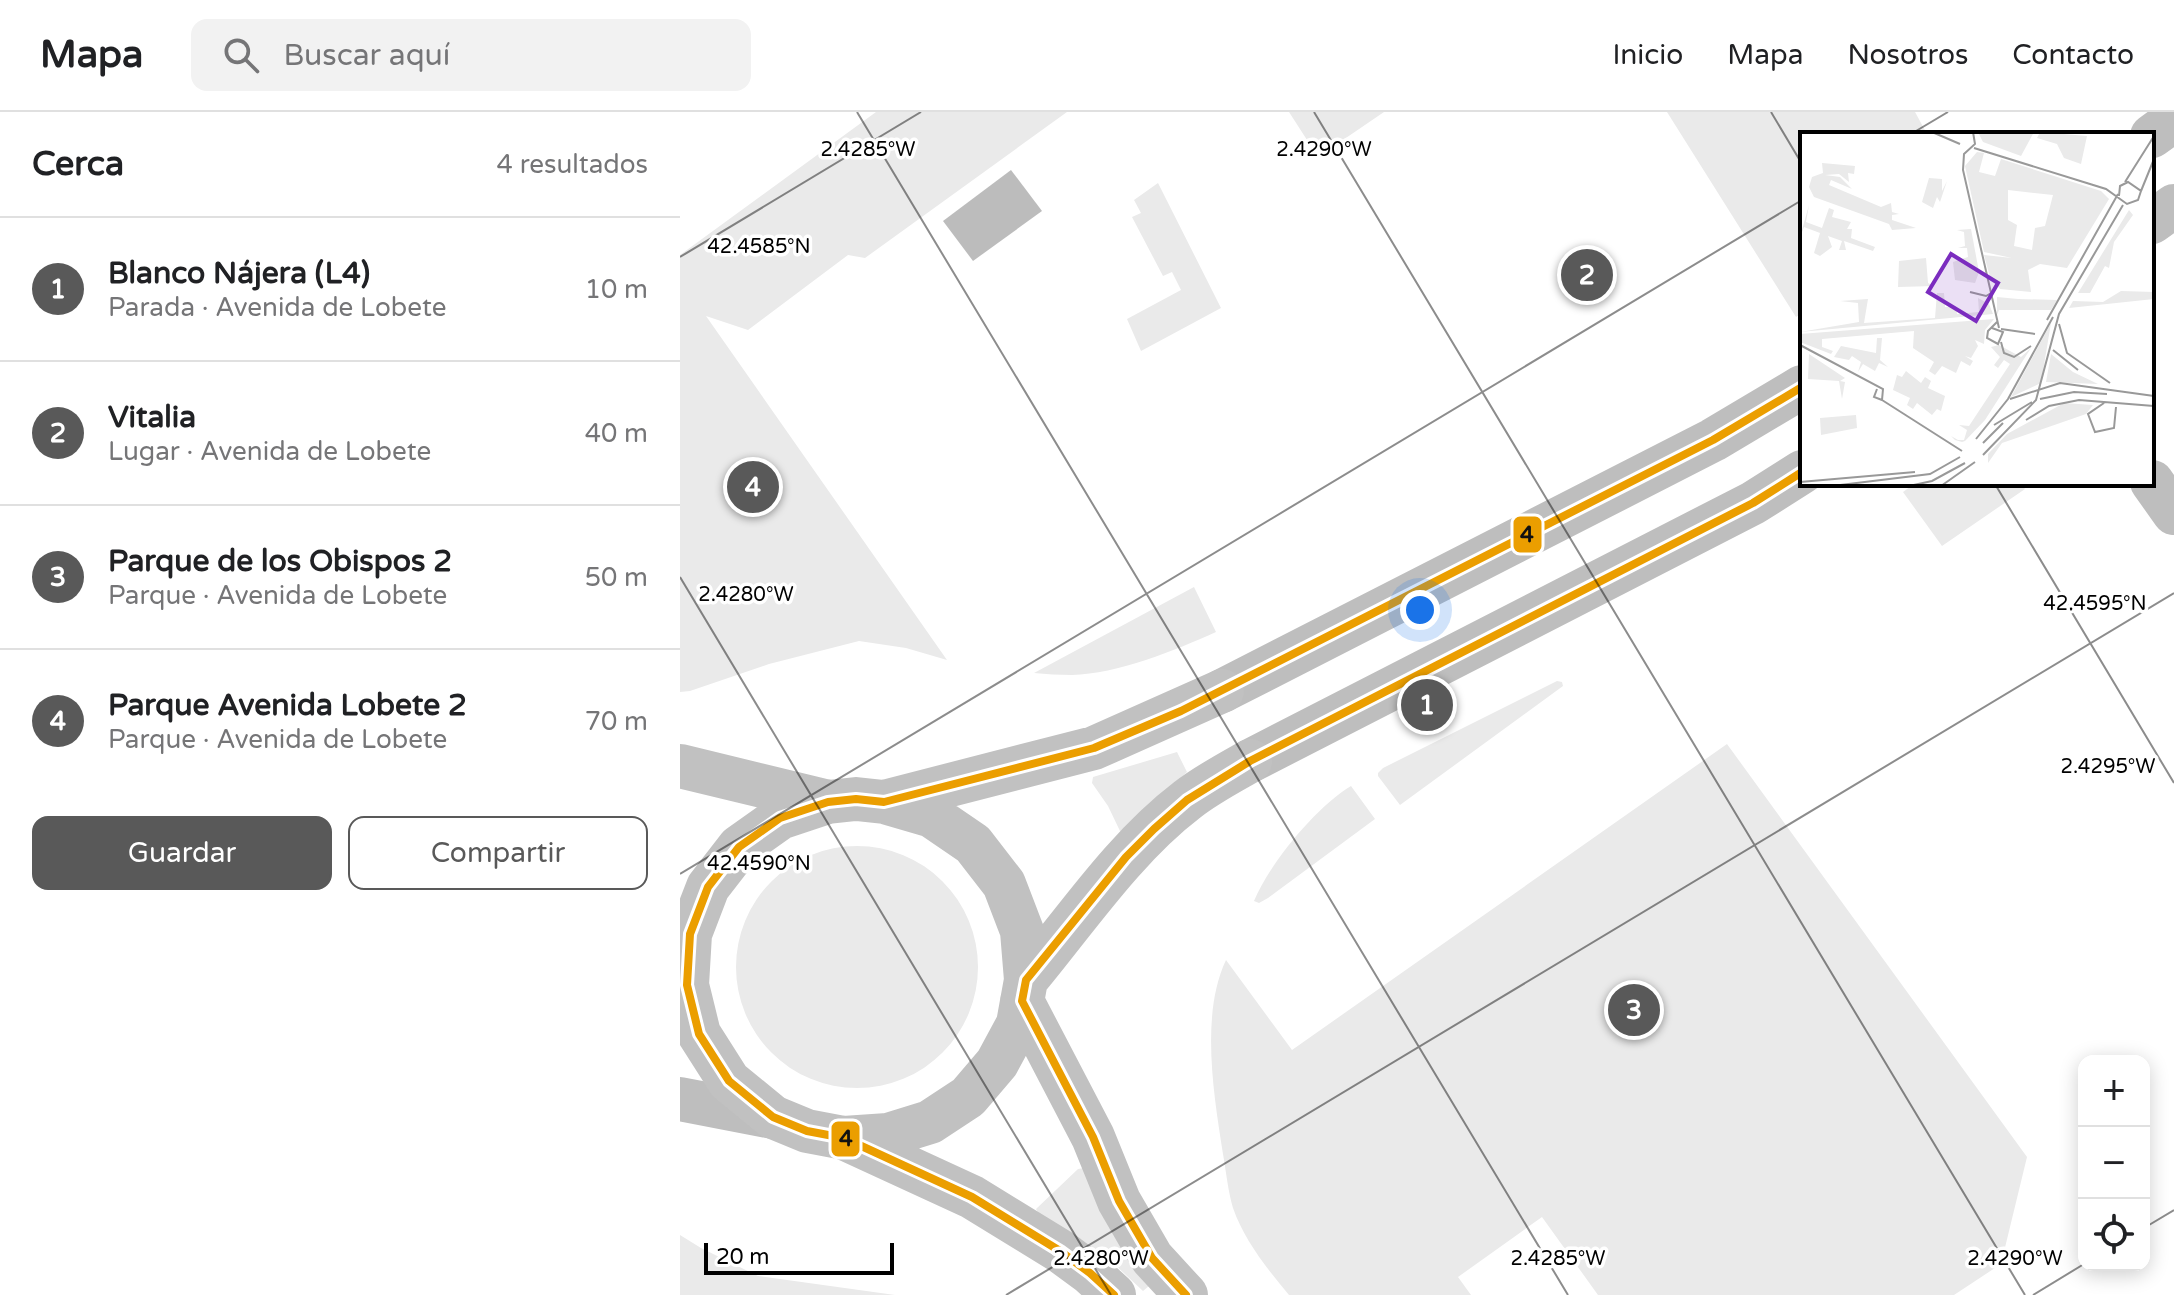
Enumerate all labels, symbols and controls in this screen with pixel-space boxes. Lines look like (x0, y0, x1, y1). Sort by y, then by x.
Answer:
search box (191, 19, 751, 91)
text: Mapa (40, 32, 143, 78)
icon: search (219, 33, 263, 77)
text: Buscar aquí (283, 37, 450, 74)
text: Inicio (1613, 38, 1683, 72)
text: Mapa (1727, 38, 1803, 72)
text: Nosotros (1847, 38, 1968, 72)
text: Contacto (2012, 38, 2134, 72)
inset map (1800, 132, 2154, 486)
text: 2.4285°W (821, 138, 915, 162)
text: 2.4290°W (1276, 138, 1372, 162)
text: Cerca (32, 144, 124, 185)
text: 4 resultados (497, 149, 648, 180)
text: 42.4585°N (707, 235, 811, 259)
pin: 2 (1561, 245, 1613, 305)
text: Blanco Nájera (L4) (108, 255, 370, 292)
text: 1 (50, 274, 66, 305)
text: 10 m (585, 274, 648, 305)
text: Parada · Avenida de Lobete (108, 292, 446, 323)
text: Vitalia (108, 399, 196, 436)
text: 2 (50, 418, 66, 449)
text: 40 m (585, 418, 648, 449)
text: Lugar · Avenida de Lobete (108, 436, 431, 467)
pin: 4 (727, 457, 779, 517)
line badge: 4 (1512, 515, 1543, 554)
text: 4 (1520, 522, 1534, 548)
text: Parque de los Obispos 2 (108, 543, 452, 580)
text: 3 (50, 562, 66, 593)
text: 50 m (585, 562, 648, 593)
text: Parque · Avenida de Lobete (108, 580, 447, 611)
text: 2.4280°W (698, 583, 794, 607)
your location (1400, 590, 1440, 630)
text: 42.4595°N (2043, 592, 2147, 616)
pin: 1 (1401, 675, 1453, 735)
text: Parque Avenida Lobete 2 (108, 687, 467, 724)
text: 4 (50, 706, 66, 737)
text: 70 m (585, 706, 648, 737)
text: Parque · Avenida de Lobete (108, 724, 447, 755)
text: 2.4295°W (2061, 755, 2155, 779)
button: Guardar (32, 816, 332, 890)
button: Compartir (348, 816, 648, 890)
text: 42.4590°N (707, 852, 811, 876)
pin: 3 (1608, 980, 1660, 1040)
map controls (2078, 1055, 2150, 1271)
button: + (2078, 1055, 2150, 1127)
line badge: 4 (830, 1120, 861, 1158)
text: 4 (839, 1126, 853, 1152)
button: − (2078, 1127, 2150, 1199)
button: locate (2078, 1199, 2150, 1271)
scale bar (704, 1239, 894, 1275)
text: 20 m (716, 1244, 770, 1270)
text: 2.4280°W (1053, 1247, 1149, 1271)
text: 2.4285°W (1511, 1247, 1605, 1271)
text: 2.4290°W (1967, 1247, 2063, 1271)

